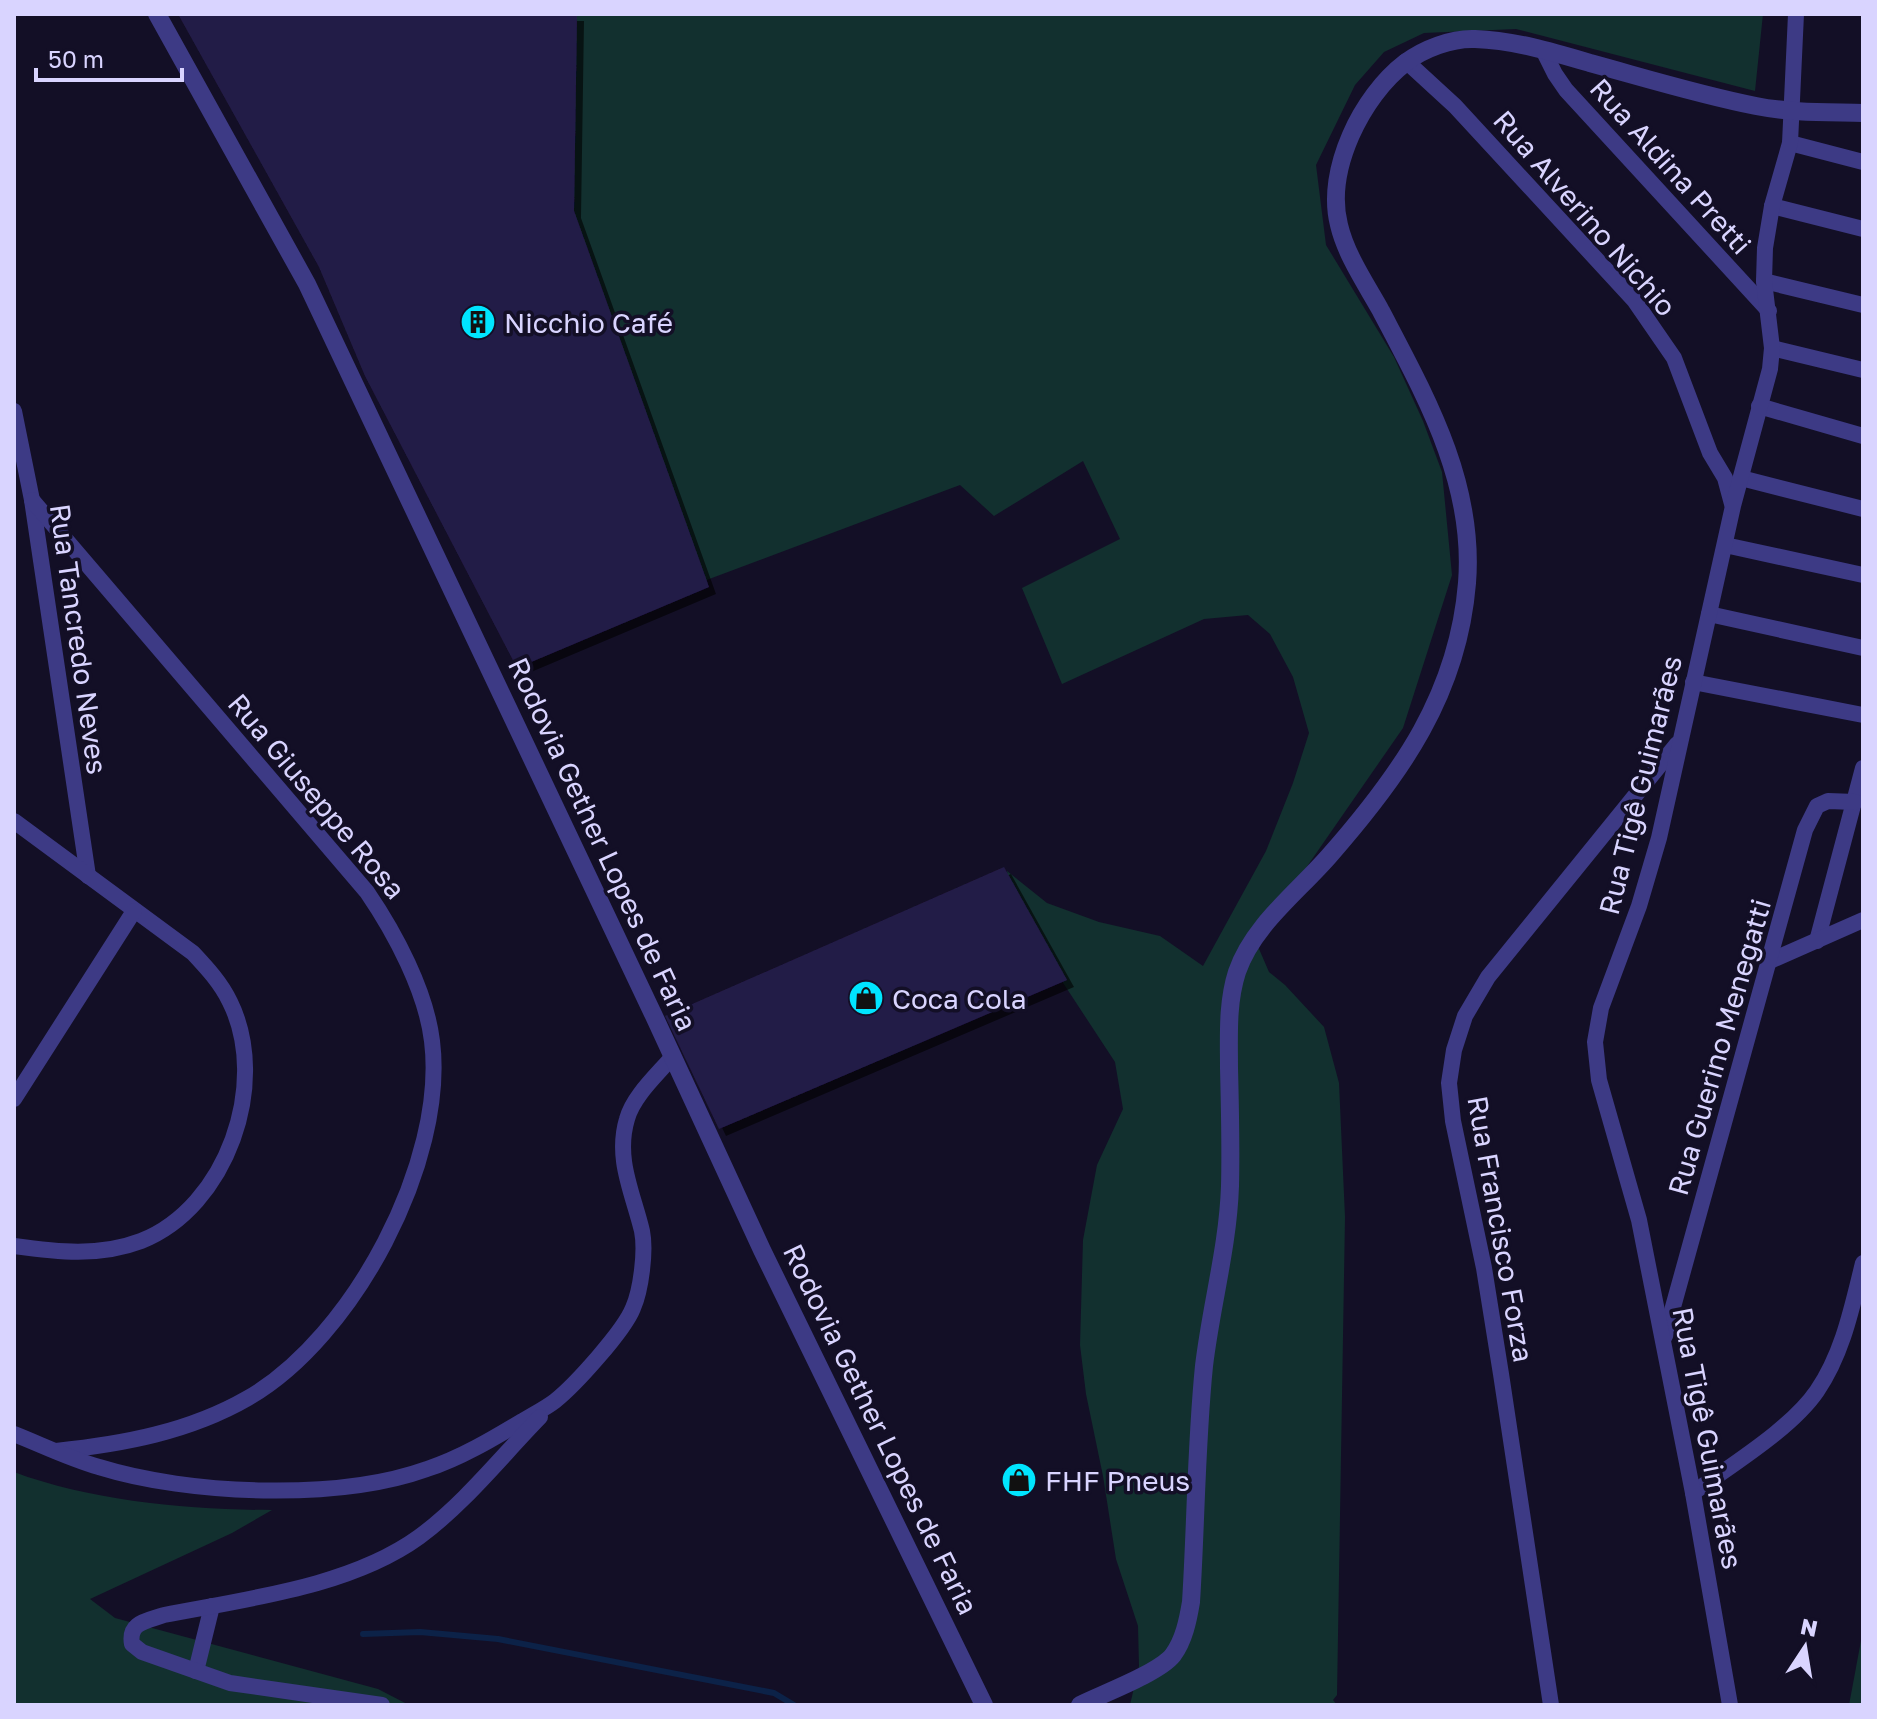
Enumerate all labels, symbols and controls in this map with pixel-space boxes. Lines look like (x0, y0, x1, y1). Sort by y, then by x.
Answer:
scale bar (36, 32, 182, 82)
text: 50 m (48, 44, 104, 73)
street label: Rua Aldina Pretti (1584, 71, 1758, 261)
street label: Rua Alverino Nichio (1487, 104, 1683, 322)
building icon: Nicchio Café (459, 303, 497, 341)
place label: Nicchio Café (504, 306, 673, 339)
street label: Rua Tancredo Neves (44, 502, 114, 776)
street label: Rodovia Gether Lopes de Faria (502, 652, 704, 1036)
street label: Rua Tigê Guimarães (1592, 652, 1688, 918)
street label: Rua Giuseppe Rosa (222, 687, 412, 905)
street label: Rua Guerino Menegatti (1661, 895, 1777, 1199)
shop icon: Coca Cola (847, 979, 885, 1017)
place label: Coca Cola (892, 982, 1027, 1015)
street label: Rua Francisco Forza (1461, 1093, 1541, 1365)
street label: Rodovia Gether Lopes de Faria (777, 1238, 985, 1620)
street label: Rua Tigê Guimarães (1666, 1304, 1750, 1572)
shop icon: FHF Pneus (1000, 1461, 1038, 1499)
place label: FHF Pneus (1045, 1464, 1190, 1497)
north arrow (1765, 1607, 1845, 1687)
text: N (1798, 1612, 1820, 1642)

